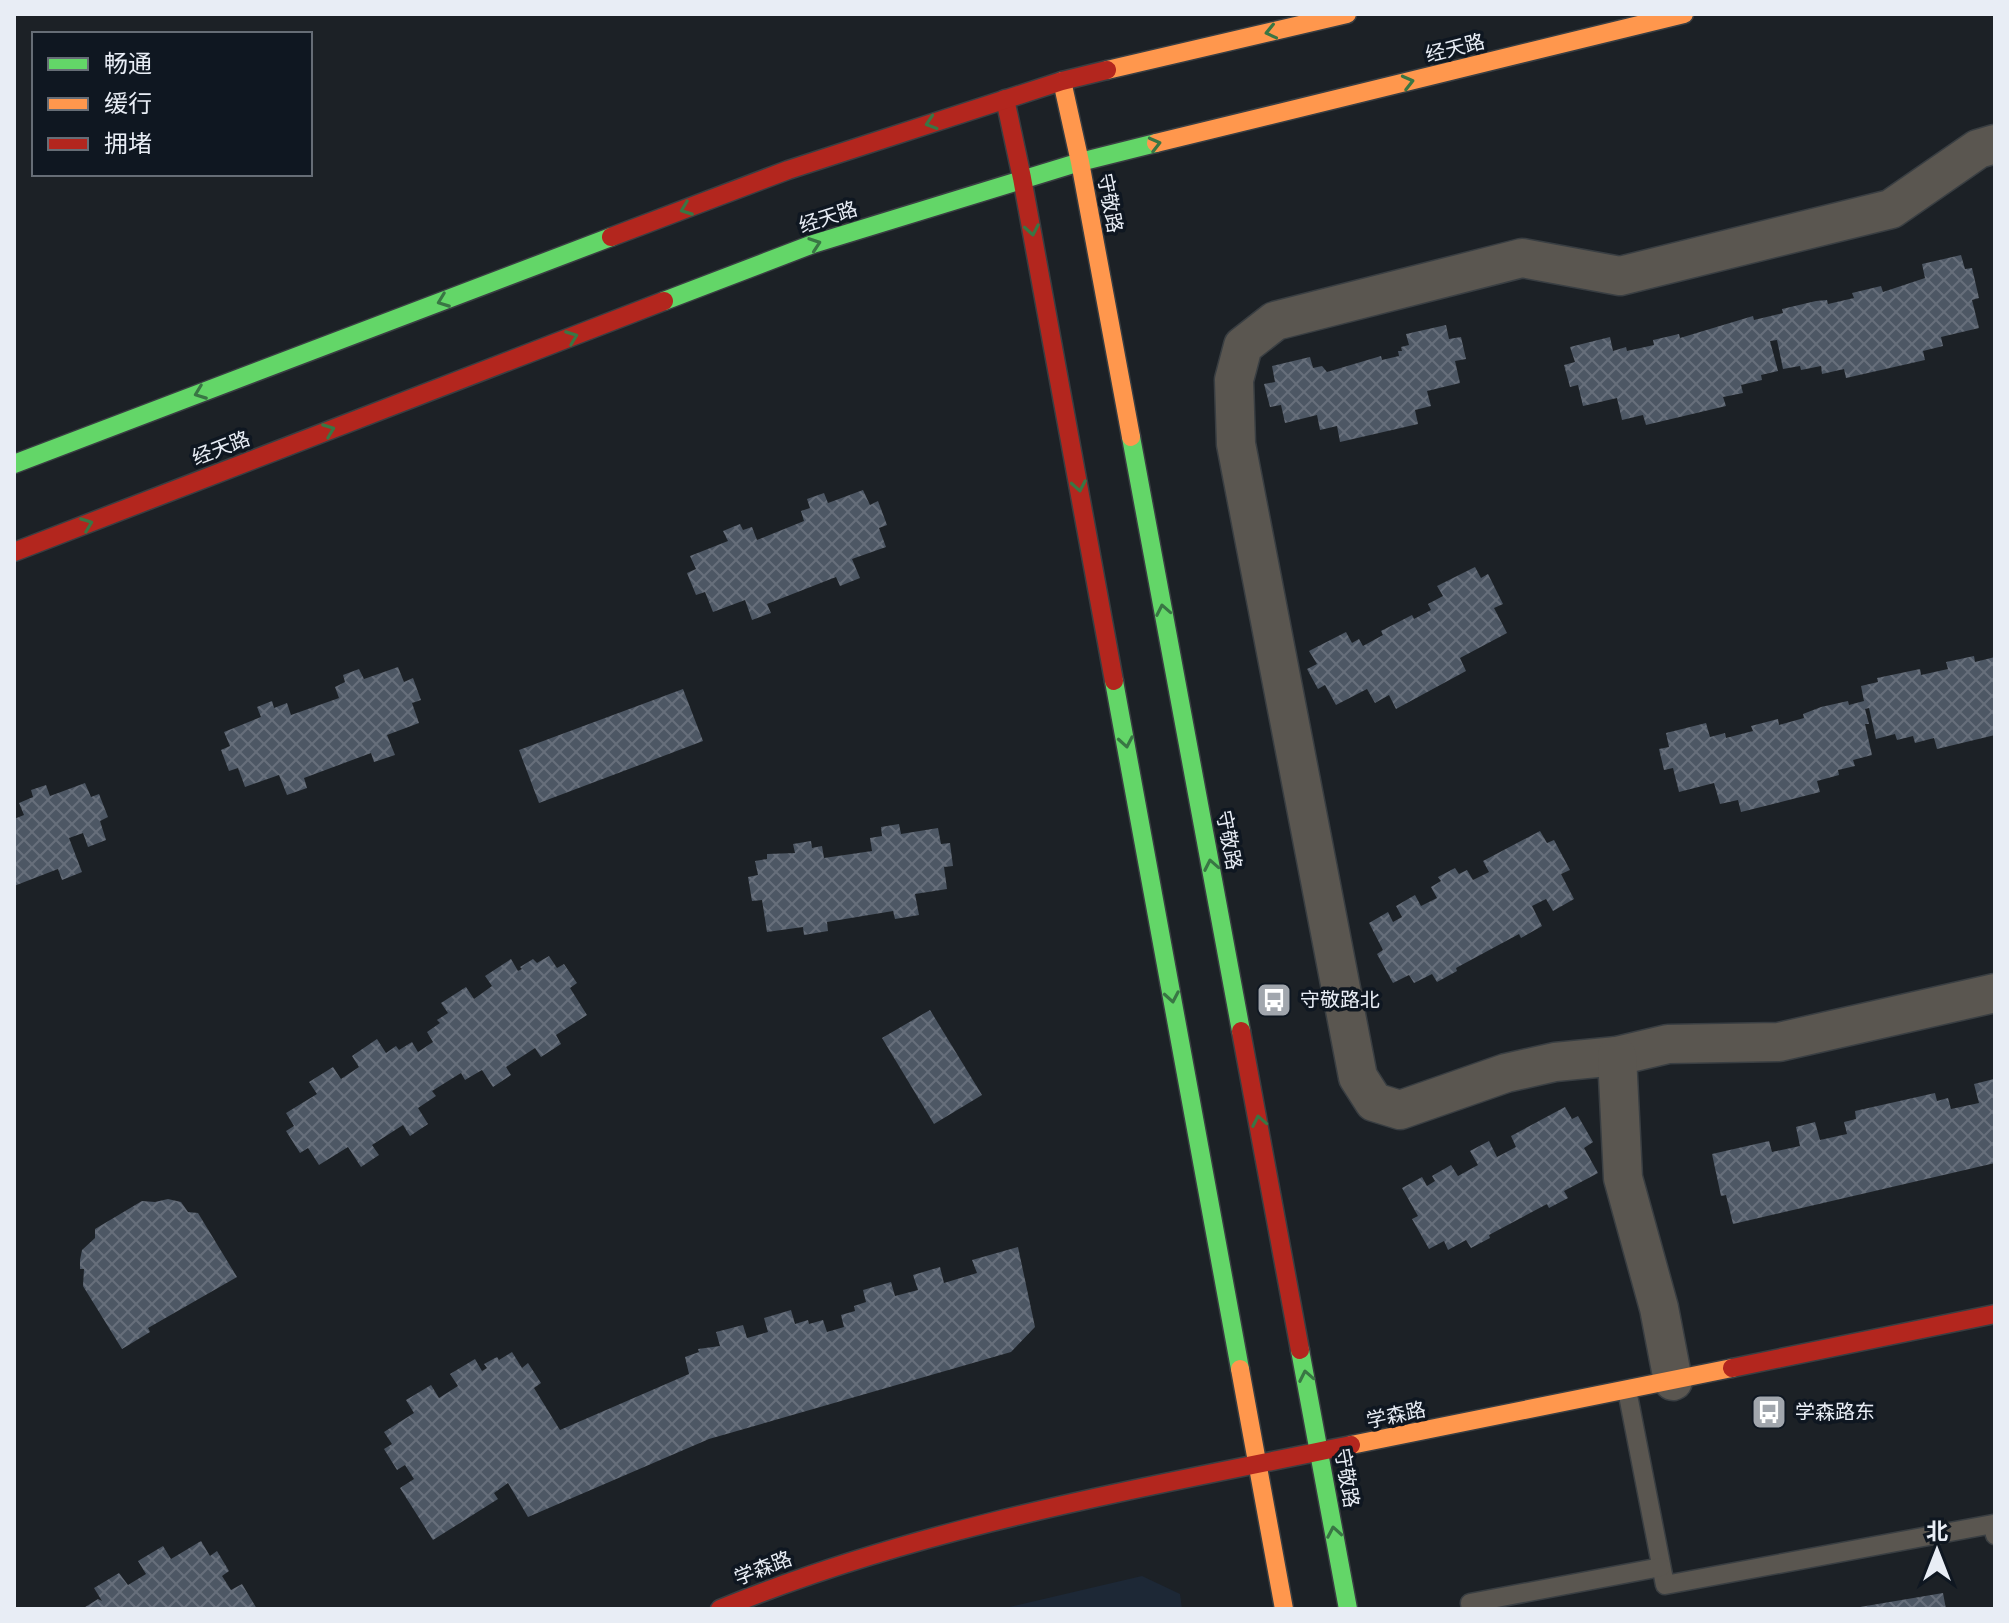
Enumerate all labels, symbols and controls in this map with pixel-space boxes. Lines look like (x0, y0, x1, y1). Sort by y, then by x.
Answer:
one-way arrow (1265, 23, 1278, 40)
street label: 经天路 (1423, 29, 1487, 67)
legend (32, 32, 312, 176)
text: 畅通 (104, 50, 152, 78)
one-way arrow (1400, 74, 1414, 91)
text: 缓行 (104, 90, 152, 118)
one-way arrow (925, 114, 939, 130)
text: 拥堵 (104, 130, 152, 158)
one-way arrow (1148, 136, 1162, 153)
street label: 守敬路 (1092, 171, 1128, 235)
street label: 经天路 (796, 196, 860, 238)
one-way arrow (680, 199, 694, 216)
one-way arrow (1022, 223, 1039, 237)
one-way arrow (807, 237, 821, 254)
one-way arrow (437, 291, 451, 308)
one-way arrow (564, 330, 578, 347)
one-way arrow (194, 383, 208, 400)
one-way arrow (322, 423, 336, 440)
street label: 经天路 (189, 426, 253, 470)
one-way arrow (1069, 479, 1086, 493)
one-way arrow (79, 517, 93, 534)
one-way arrow (1156, 603, 1173, 616)
one-way arrow (1116, 735, 1133, 748)
street label: 守敬路 (1211, 808, 1247, 872)
one-way arrow (1203, 859, 1220, 872)
bus stop icon: 守敬路北 (1255, 981, 1293, 1019)
place label: 守敬路北 (1300, 988, 1380, 1012)
one-way arrow (1163, 991, 1180, 1004)
one-way arrow (1251, 1114, 1268, 1128)
one-way arrow (1299, 1370, 1316, 1383)
bus stop icon: 学森路东 (1750, 1393, 1788, 1431)
street label: 学森路 (1364, 1397, 1428, 1433)
place label: 学森路东 (1795, 1400, 1875, 1424)
street label: 守敬路 (1330, 1446, 1364, 1510)
north arrow (1897, 1511, 1977, 1591)
text: 北 (1926, 1519, 1948, 1544)
one-way arrow (1327, 1525, 1344, 1539)
street label: 学森路 (731, 1546, 795, 1590)

